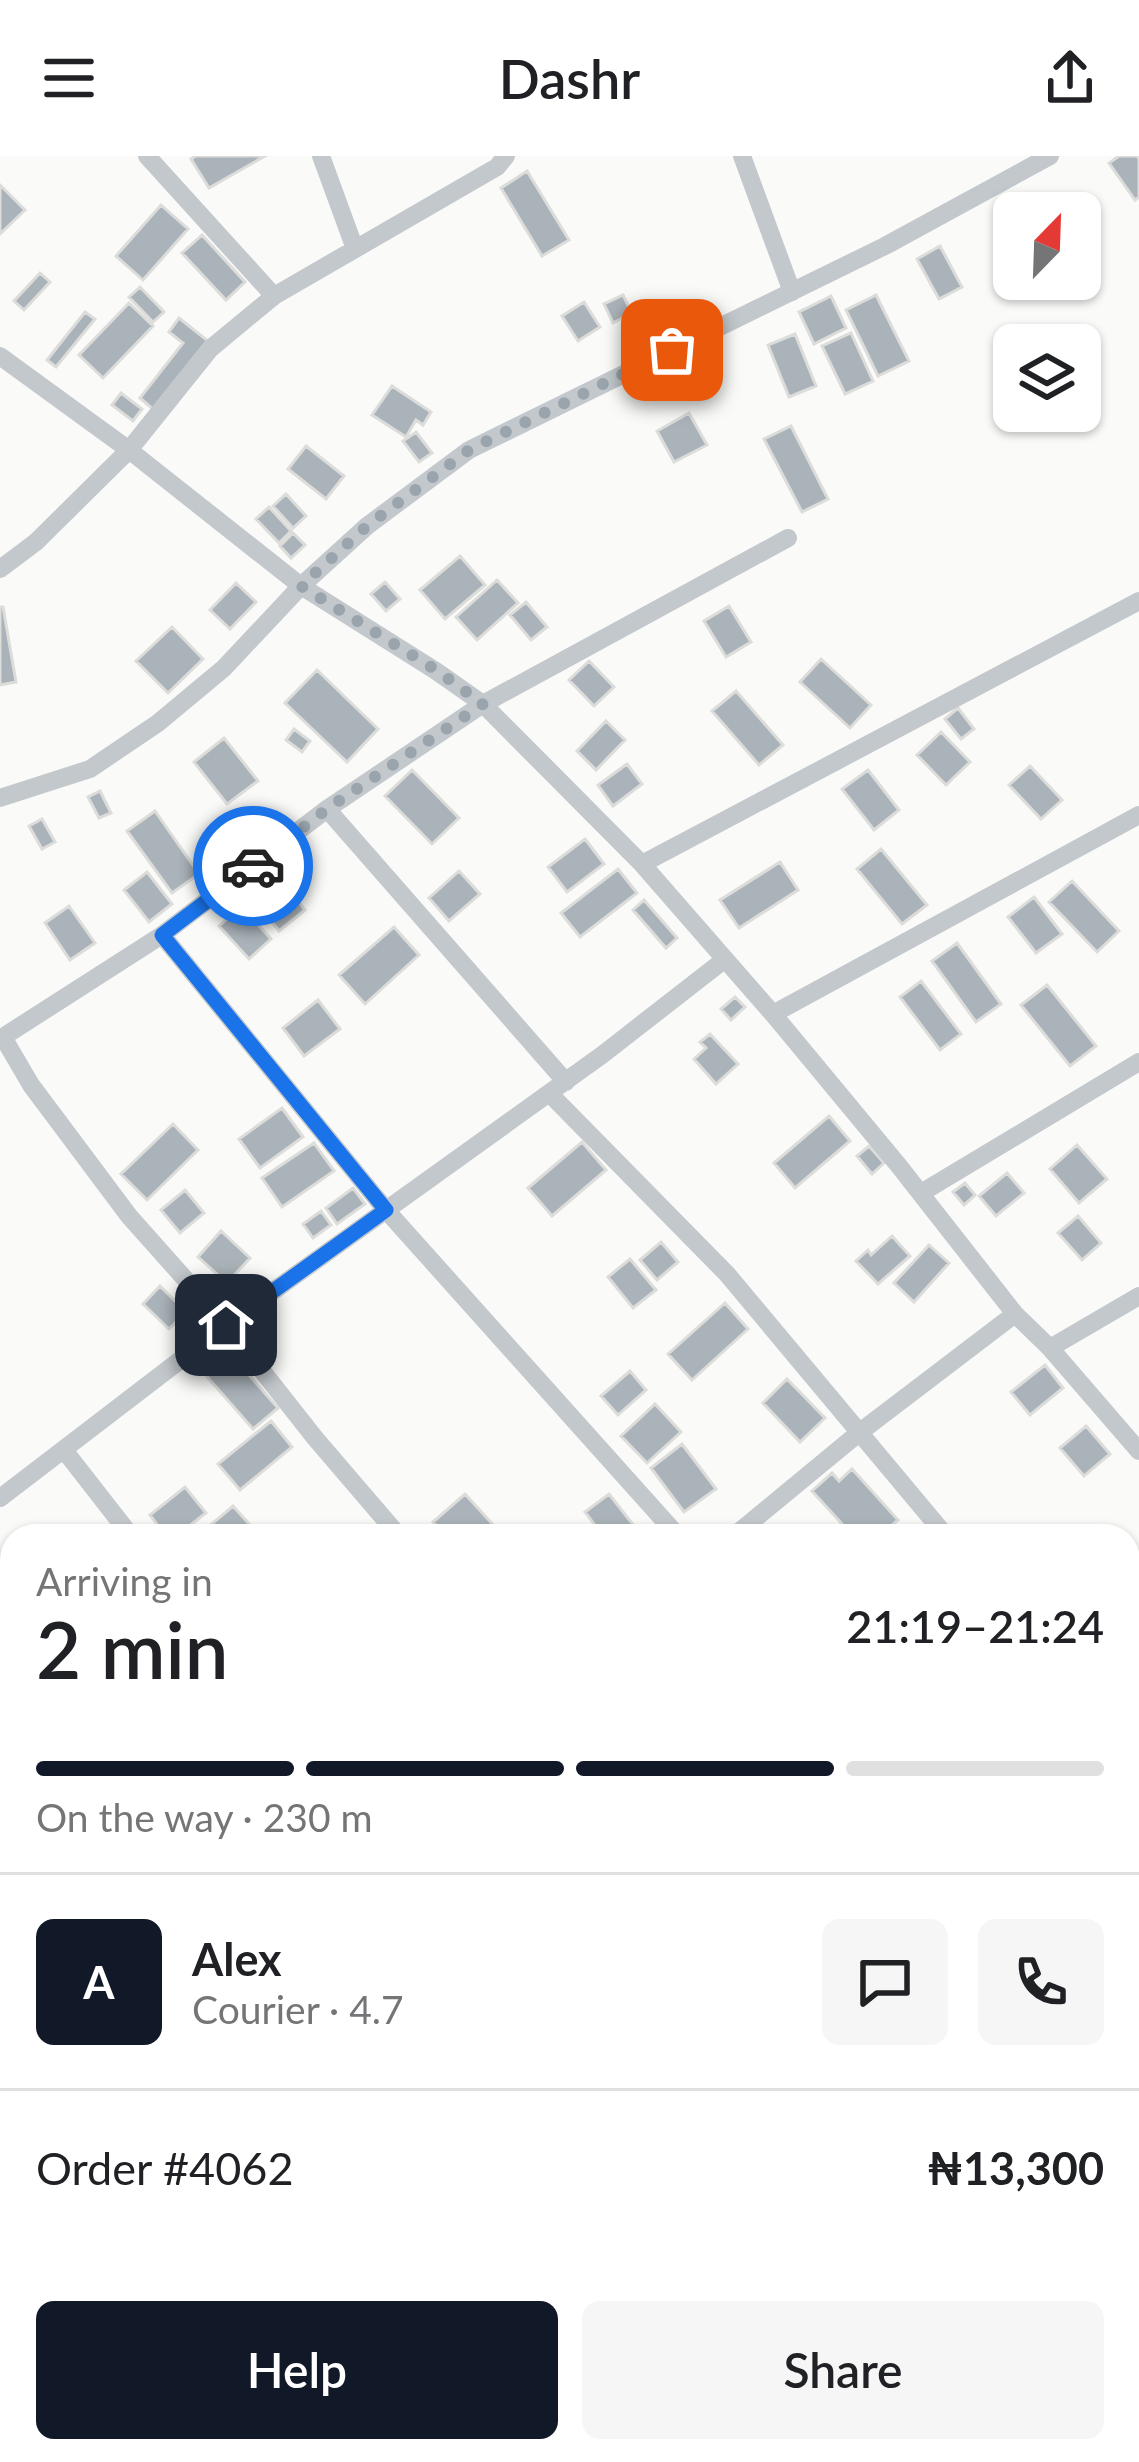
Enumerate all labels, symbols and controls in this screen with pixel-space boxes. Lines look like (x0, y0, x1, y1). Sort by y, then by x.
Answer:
icon: menu (36, 45, 102, 111)
icon: share (1037, 45, 1103, 111)
text: Dashr (499, 46, 640, 111)
north arrow (993, 192, 1101, 300)
map controls (993, 192, 1101, 432)
pin (621, 299, 723, 401)
icon: bag (639, 317, 705, 383)
button: layers (993, 324, 1101, 432)
courier (193, 806, 313, 926)
icon: car (220, 833, 286, 899)
pin (175, 1274, 277, 1376)
icon: home (193, 1292, 259, 1358)
text: Arriving in (36, 1558, 213, 1604)
text: 21:19–21:24 (846, 1599, 1104, 1653)
text: 2 min (36, 1602, 229, 1696)
text: On the way · 230 m (36, 1794, 373, 1840)
button: chat (822, 1919, 948, 2045)
button: phone (978, 1919, 1104, 2045)
text: Alex (192, 1932, 282, 1986)
text: A (83, 1955, 115, 2009)
text: Courier · 4.7 (192, 1986, 404, 2032)
text: Order #4062 (36, 2141, 294, 2195)
text: ₦13,300 (927, 2141, 1104, 2195)
button: Help (36, 2301, 558, 2439)
button: Share (582, 2301, 1104, 2439)

